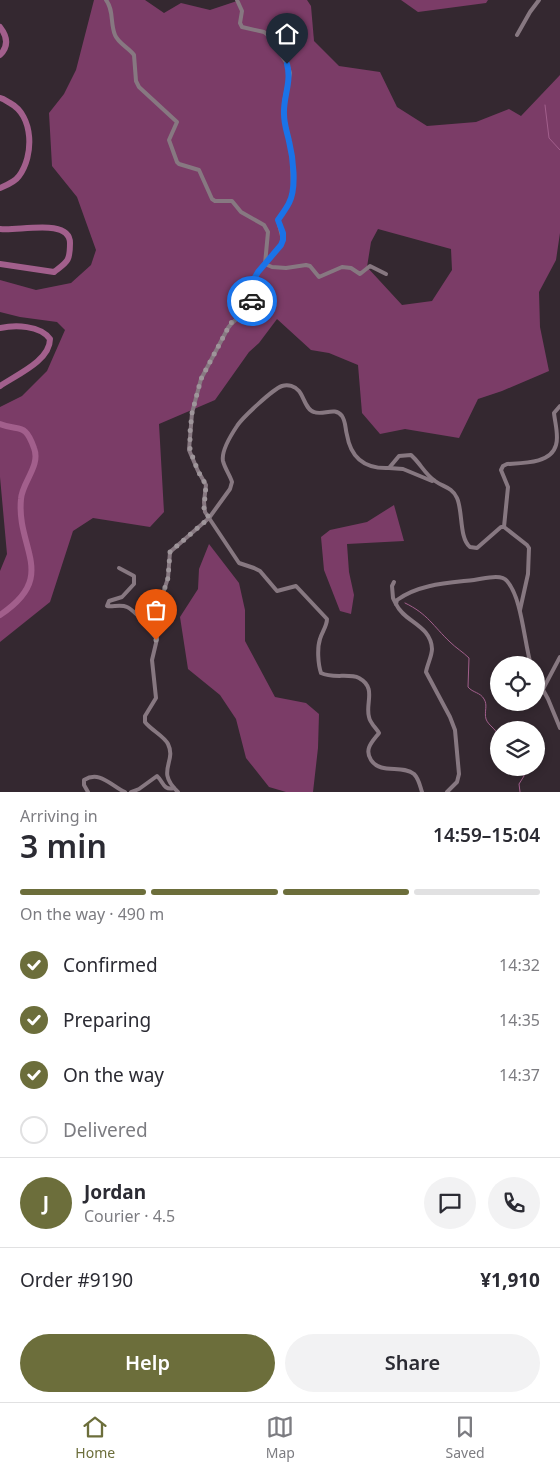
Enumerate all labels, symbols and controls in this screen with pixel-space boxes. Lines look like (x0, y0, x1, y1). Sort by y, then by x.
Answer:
pin (266, 13, 308, 64)
icon: home (273, 20, 301, 48)
courier (227, 276, 277, 326)
icon: car (238, 287, 266, 315)
pin (135, 589, 177, 640)
icon: bag (142, 596, 170, 624)
map controls (490, 656, 545, 776)
button: locate (490, 656, 545, 711)
button: layers (490, 721, 545, 776)
text: Arriving in (20, 805, 98, 827)
text: 14:59–15:04 (433, 822, 540, 848)
text: 3 min (20, 824, 107, 867)
text: On the way · 490 m (20, 903, 164, 925)
icon: check (20, 951, 48, 979)
text: Confirmed (63, 952, 158, 978)
text: 14:32 (499, 954, 540, 976)
icon: check (20, 1006, 48, 1034)
text: Preparing (63, 1007, 151, 1033)
text: 14:35 (499, 1009, 540, 1031)
icon: check (20, 1061, 48, 1089)
text: On the way (63, 1062, 164, 1088)
text: 14:37 (499, 1064, 540, 1086)
text: Delivered (63, 1117, 148, 1143)
button: chat (424, 1177, 476, 1229)
button: phone (488, 1177, 540, 1229)
text: Jordan (84, 1179, 146, 1205)
text: J (43, 1190, 49, 1216)
text: Courier · 4.5 (84, 1205, 175, 1227)
text: Order #9190 (20, 1267, 133, 1293)
text: ¥1,910 (480, 1267, 540, 1293)
button: Help (20, 1334, 275, 1392)
button: Share (285, 1334, 540, 1392)
tab: Home (75, 1413, 115, 1462)
tab: Map (266, 1413, 295, 1462)
tab: Saved (446, 1413, 485, 1462)

